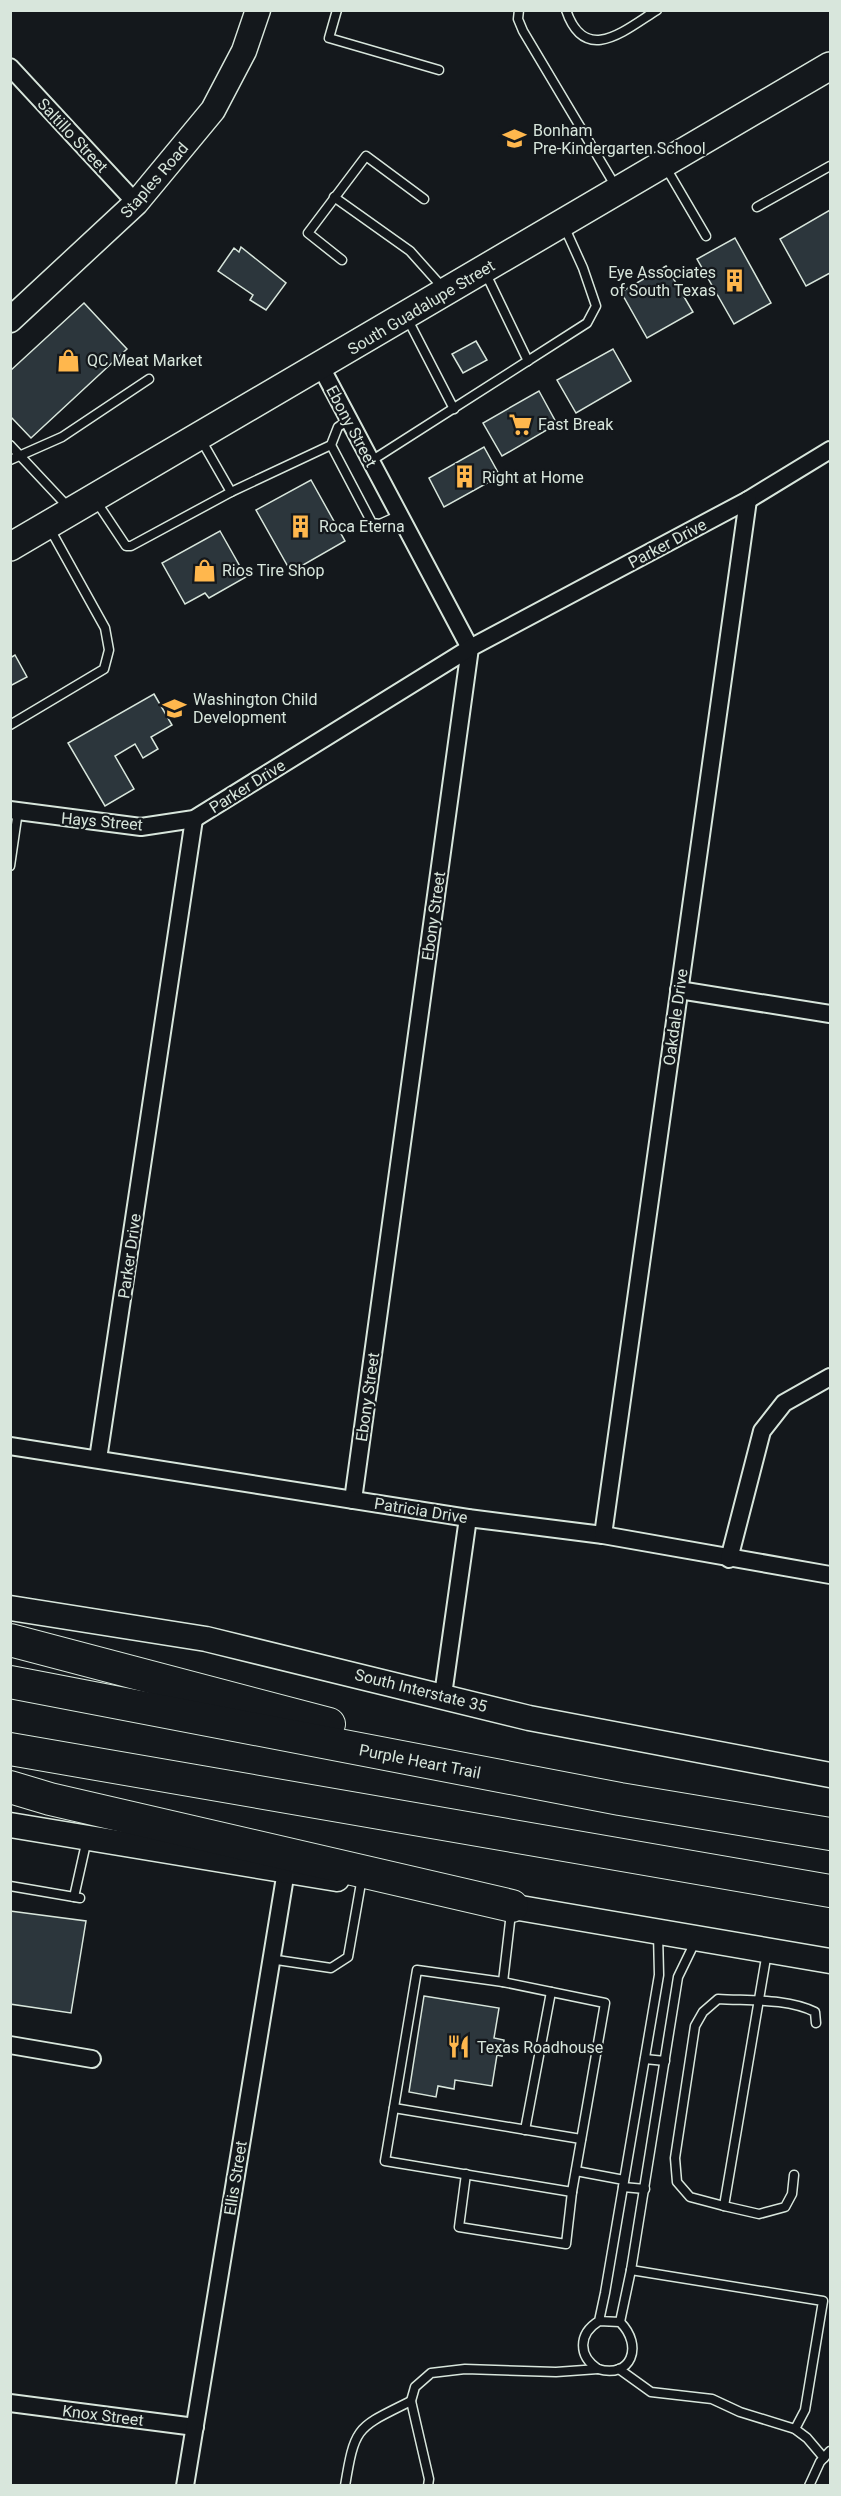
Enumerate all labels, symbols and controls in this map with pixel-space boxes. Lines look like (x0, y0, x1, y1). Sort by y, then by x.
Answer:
street label: Saltillo Street (34, 94, 112, 176)
place label: Bonham Pre-Kindergarten School (533, 121, 706, 158)
school or university icon: Bonham Pre-Kindergarten School (502, 126, 528, 152)
street label: Staples Road (116, 139, 192, 222)
street label: South Guadalupe Street (344, 256, 498, 359)
place label: Eye Associates of South Texas (608, 263, 716, 300)
building icon: Eye Associates of South Texas (721, 268, 747, 294)
shop icon: QC Meat Market (56, 347, 82, 373)
place label: QC Meat Market (87, 351, 203, 370)
street label: Ebony Street (322, 382, 381, 470)
supermarket icon: Fast Break (507, 411, 533, 437)
place label: Fast Break (538, 415, 614, 434)
building icon: Right at Home (451, 464, 477, 490)
place label: Right at Home (482, 468, 584, 487)
building icon: Roca Eterna (288, 513, 314, 539)
street label: Parker Drive (625, 515, 710, 572)
place label: Roca Eterna (319, 517, 405, 536)
shop icon: Rios Tire Shop (191, 557, 217, 583)
place label: Rios Tire Shop (222, 561, 324, 580)
place label: Washington Child Development (193, 690, 317, 727)
school or university icon: Washington Child Development (162, 695, 188, 721)
street label: Parker Drive (206, 756, 289, 817)
street label: Hays Street (60, 808, 144, 835)
street label: Ebony Street (418, 870, 449, 962)
street label: Oakdale Drive (659, 967, 692, 1067)
street label: Parker Drive (114, 1212, 145, 1300)
street label: Ebony Street (352, 1351, 383, 1443)
street label: Patricia Drive (373, 1494, 469, 1527)
street label: South Interstate 35 (353, 1665, 489, 1716)
street label: Purple Heart Trail (357, 1740, 482, 1783)
restaurant icon: Texas Roadhouse (446, 2034, 472, 2060)
place label: Texas Roadhouse (477, 2038, 603, 2057)
street label: Ellis Street (220, 2139, 251, 2217)
street label: Knox Street (61, 2401, 145, 2430)

